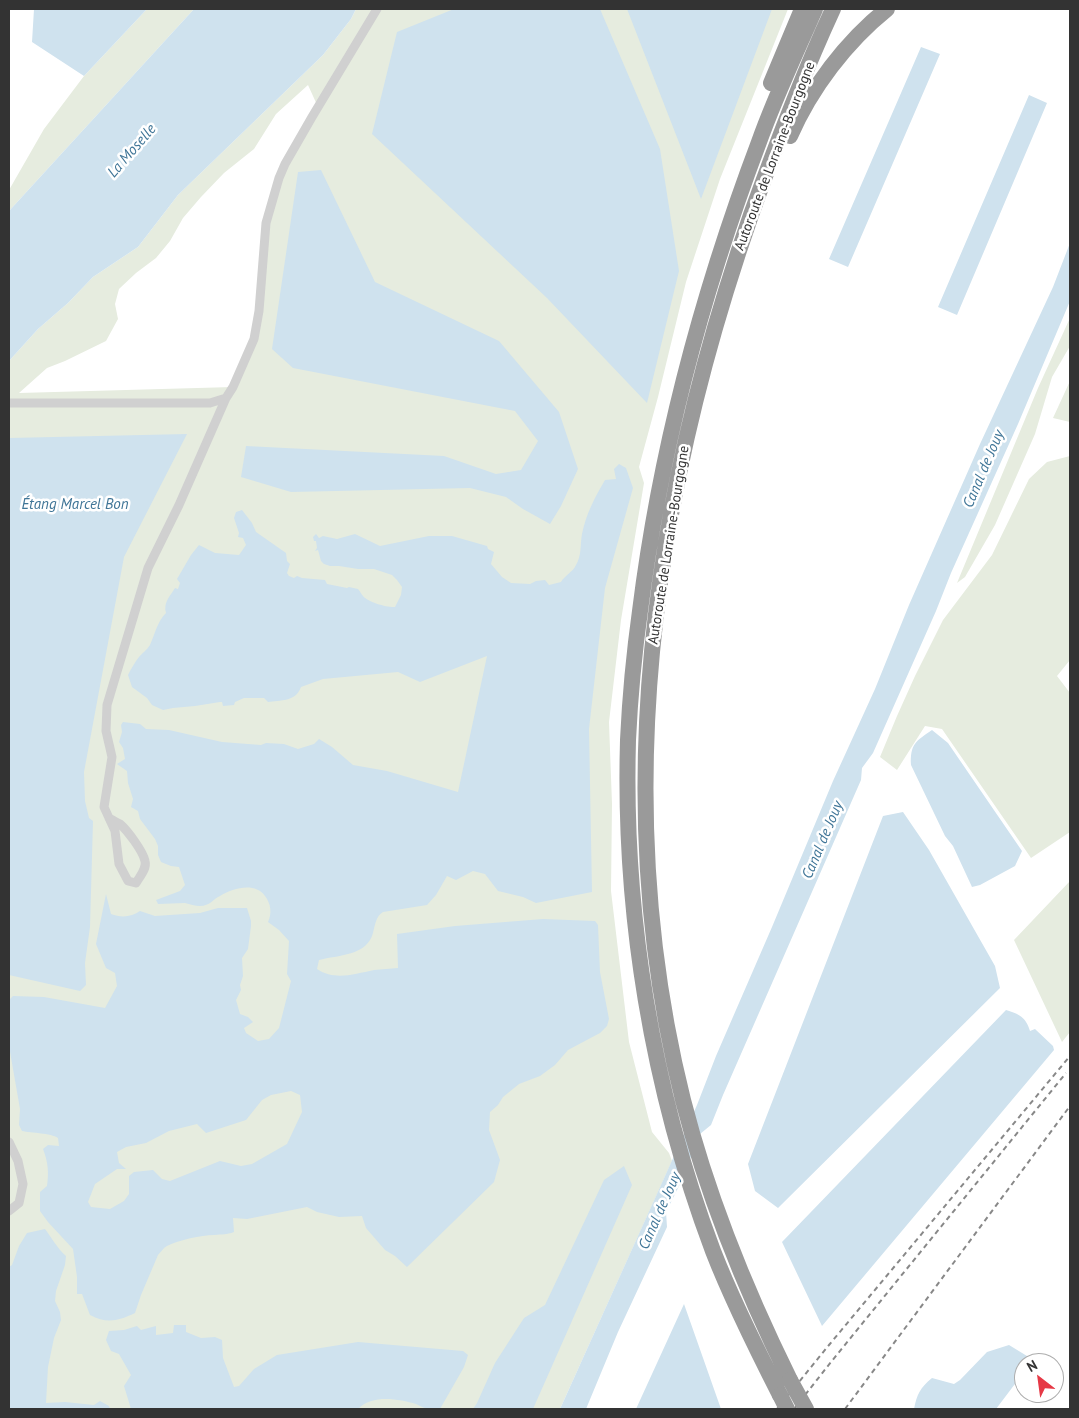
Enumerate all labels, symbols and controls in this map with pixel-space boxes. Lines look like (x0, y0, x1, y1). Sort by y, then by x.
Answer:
street label: Autoroute de Lorraine-Bourgogne (731, 59, 819, 253)
water label: La Moselle (104, 121, 160, 181)
water label: Canal de Jouy (960, 427, 1008, 511)
street label: Autoroute de Lorraine-Bourgogne (645, 445, 693, 645)
water label: Étang Marcel Bon (21, 496, 129, 514)
water label: Canal de Jouy (799, 798, 847, 882)
water label: Canal de Jouy (635, 1170, 685, 1252)
north arrow (1014, 1353, 1064, 1403)
text: N (1024, 1356, 1040, 1376)

